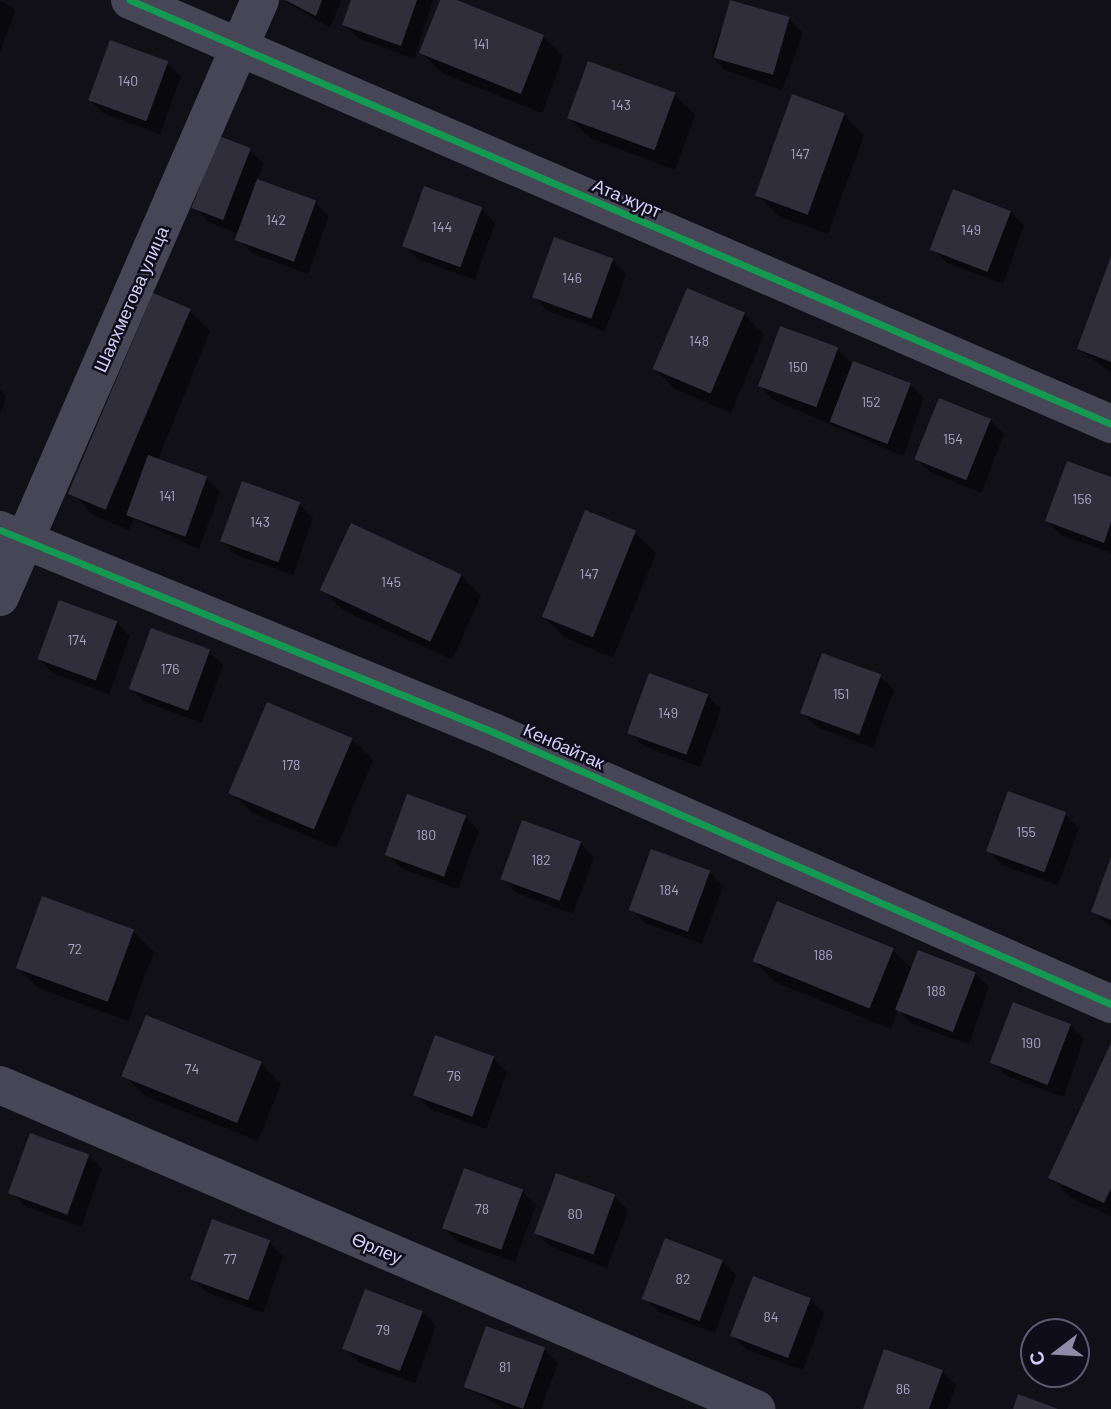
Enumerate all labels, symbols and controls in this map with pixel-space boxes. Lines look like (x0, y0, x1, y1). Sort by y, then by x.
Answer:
house number: 141 (473, 36, 489, 52)
house number: 140 (118, 73, 138, 89)
house number: 143 (611, 97, 631, 113)
house number: 147 (791, 146, 809, 162)
street label: Ата журт (590, 174, 664, 222)
house number: 142 (266, 212, 286, 228)
house number: 144 (432, 219, 452, 235)
house number: 149 (961, 222, 981, 238)
street label: Шаяхметова улица (89, 223, 173, 375)
house number: 146 (562, 270, 582, 286)
house number: 148 (689, 333, 709, 349)
house number: 150 (788, 359, 808, 375)
house number: 152 (861, 394, 881, 410)
house number: 154 (943, 431, 963, 447)
house number: 141 (159, 488, 175, 504)
house number: 156 (1072, 491, 1092, 507)
house number: 143 (250, 514, 270, 530)
house number: 147 (580, 566, 598, 582)
house number: 145 (381, 574, 401, 590)
house number: 174 (67, 632, 87, 648)
house number: 176 (161, 661, 179, 677)
house number: 151 (833, 686, 849, 702)
house number: 149 (658, 705, 678, 721)
street label: Кенбайтак (520, 719, 608, 773)
house number: 178 (282, 757, 300, 773)
house number: 155 (1016, 824, 1036, 840)
house number: 180 (416, 827, 436, 843)
house number: 182 (531, 852, 551, 868)
house number: 184 (659, 882, 679, 898)
house number: 72 (68, 941, 82, 957)
house number: 186 (813, 947, 833, 963)
house number: 188 (926, 983, 946, 999)
house number: 190 (1021, 1035, 1041, 1051)
house number: 74 (185, 1061, 199, 1077)
house number: 76 (447, 1068, 461, 1084)
house number: 78 (475, 1201, 489, 1217)
house number: 80 (567, 1206, 583, 1222)
street label: Өрлеу (349, 1228, 405, 1268)
house number: 77 (223, 1251, 237, 1267)
house number: 82 (676, 1271, 690, 1287)
house number: 84 (763, 1309, 779, 1325)
north arrow (1020, 1318, 1090, 1388)
house number: 79 (376, 1322, 390, 1338)
text: С (1023, 1349, 1049, 1369)
house number: 81 (499, 1359, 511, 1375)
house number: 86 (896, 1381, 910, 1397)

